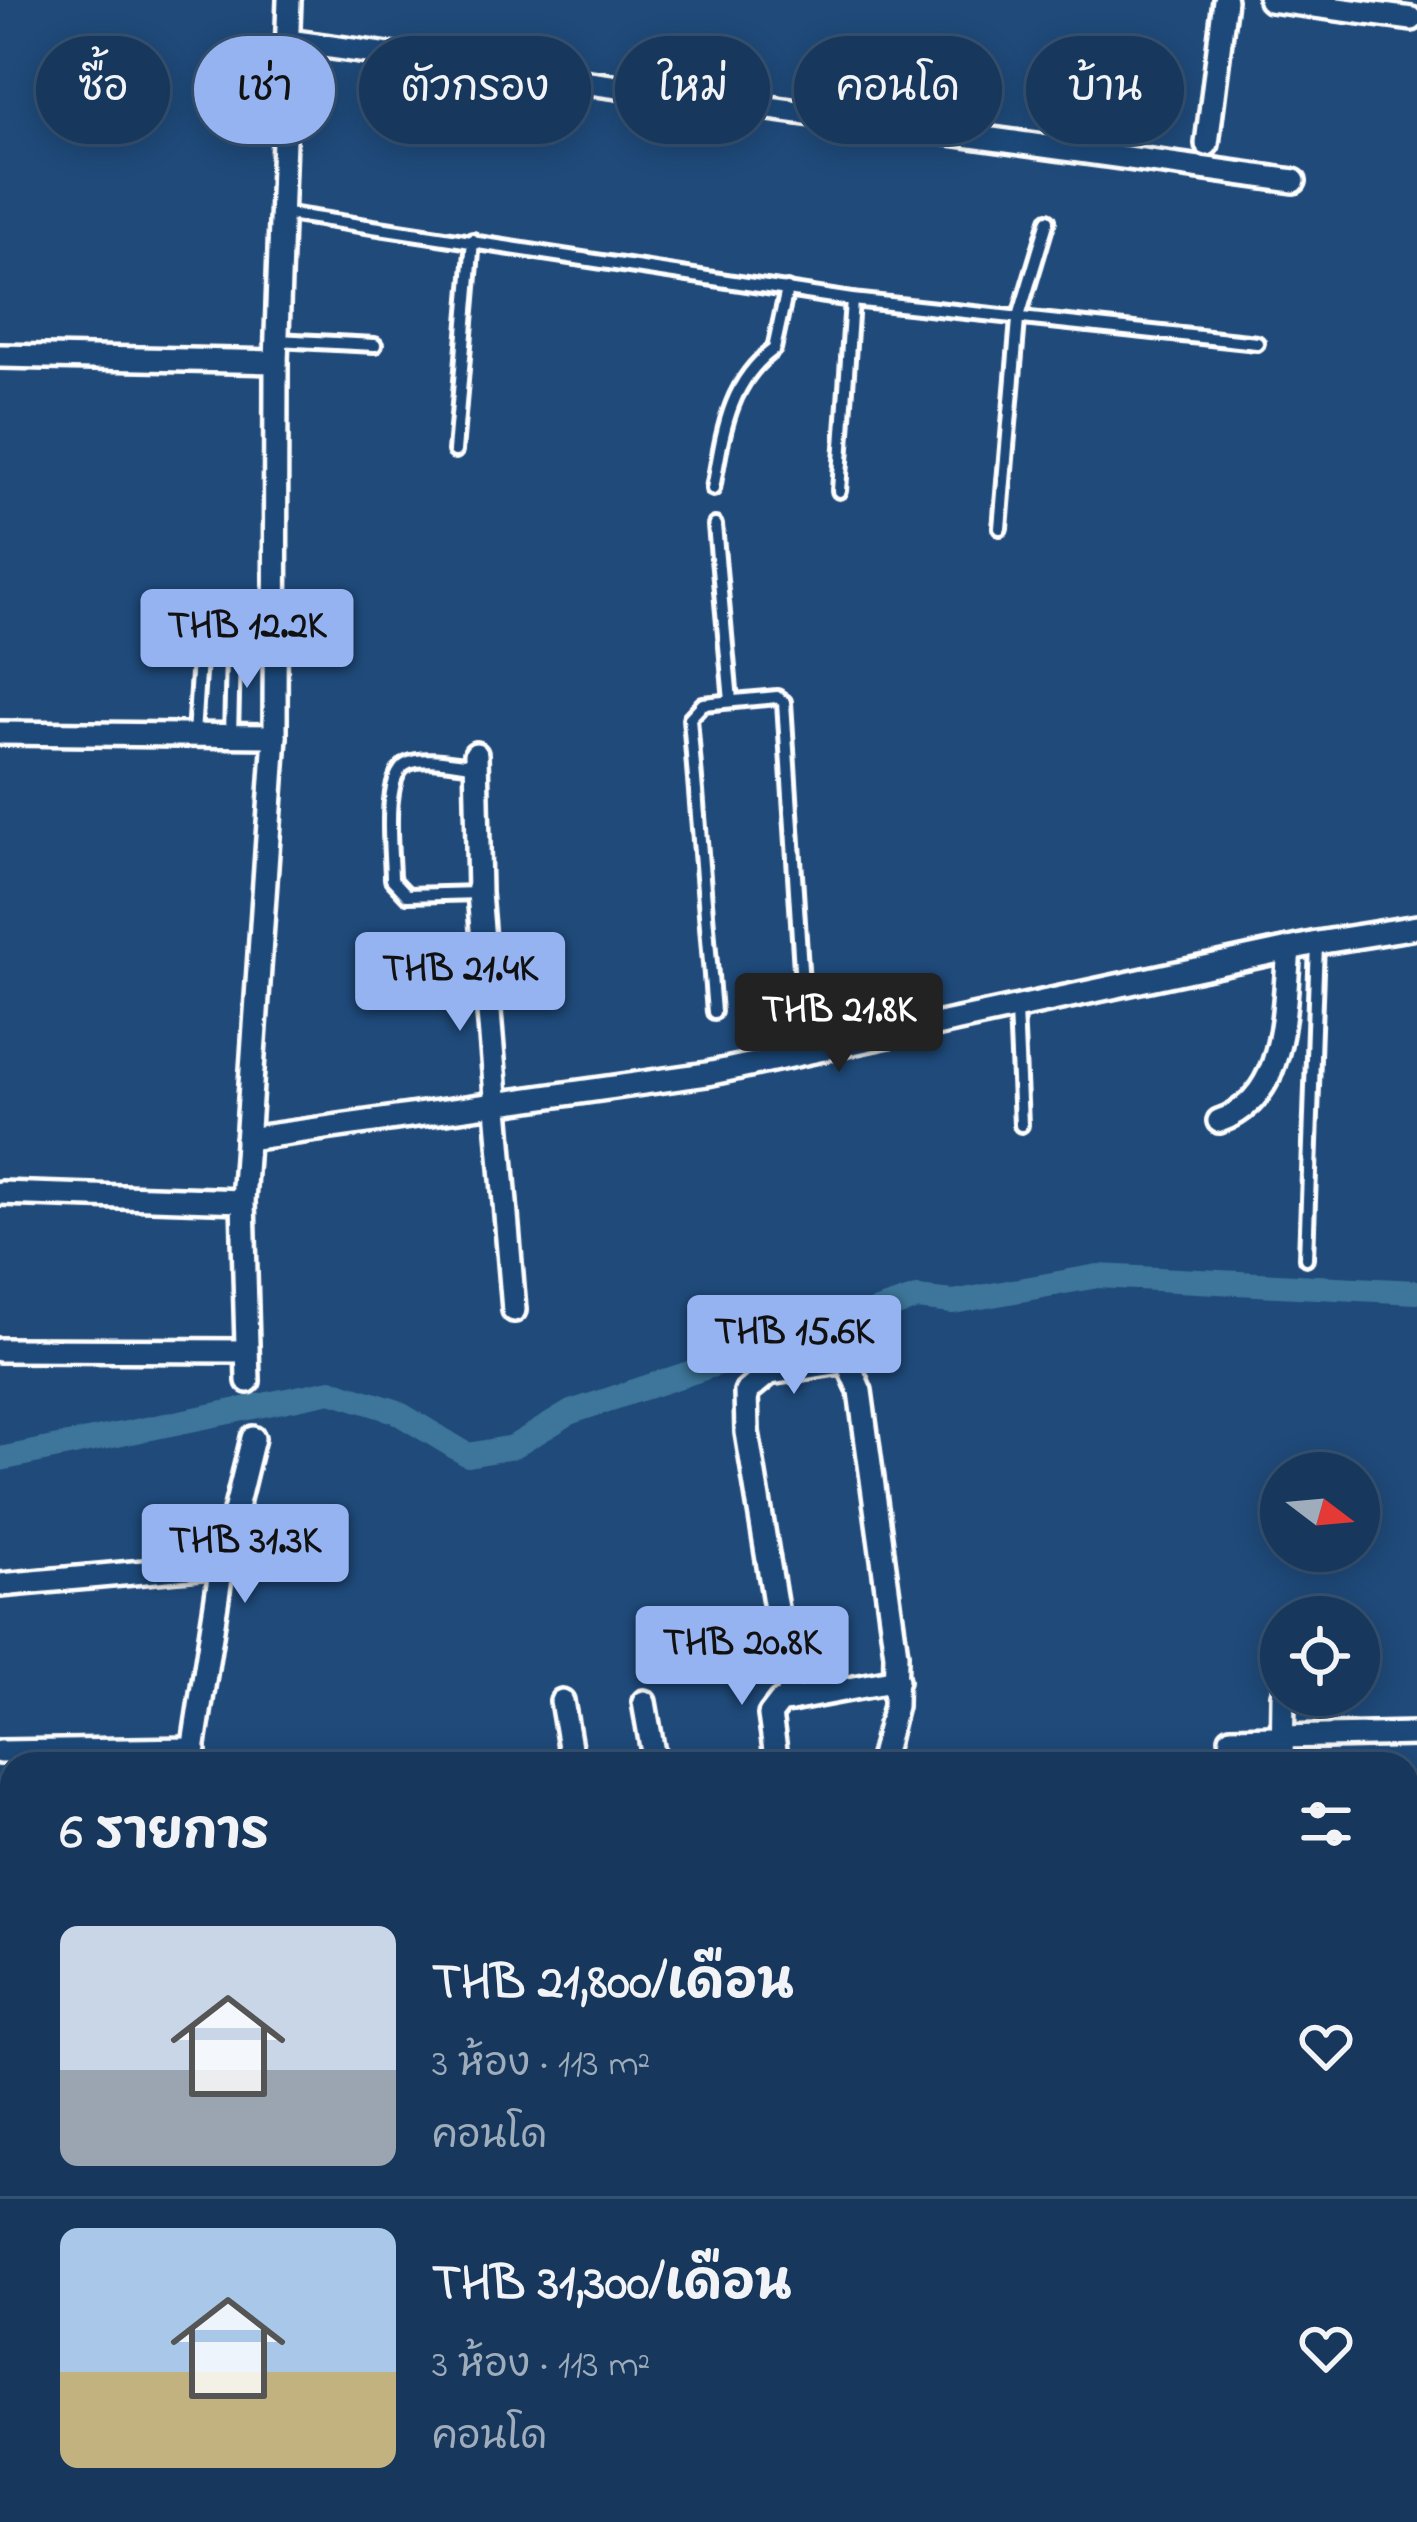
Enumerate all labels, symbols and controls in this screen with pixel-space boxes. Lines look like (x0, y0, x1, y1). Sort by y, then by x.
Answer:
chip: ซื้อ (36, 36, 170, 144)
chip: เช่า (194, 36, 335, 144)
chip: ตัวกรอง (359, 36, 591, 144)
chip: ใหม่ (615, 36, 770, 144)
chip: คอนโด (794, 36, 1002, 144)
chip: บ้าน (1026, 36, 1184, 144)
pin: THB 12.2K (110, 589, 384, 691)
text: THB 12.2K (167, 599, 327, 656)
pin: THB 21.4K (323, 932, 597, 1034)
text: THB 21.4K (382, 942, 538, 999)
pin: THB 21.8K (702, 973, 976, 1075)
text: THB 21.8K (762, 983, 916, 1040)
pin: THB 15.6K (657, 1295, 931, 1397)
text: THB 15.6K (714, 1305, 874, 1362)
north arrow (1260, 1452, 1380, 1572)
map controls (1260, 1452, 1380, 1716)
pin: THB 31.3K (108, 1504, 382, 1606)
text: THB 31.3K (169, 1514, 321, 1571)
button: locate (1260, 1596, 1380, 1716)
pin: THB 20.8K (605, 1606, 879, 1708)
text: THB 20.8K (663, 1616, 821, 1673)
icon: filters (1293, 1791, 1359, 1857)
text: 6 รายการ (60, 1797, 269, 1872)
text: THB 21,800/เดือน (432, 1947, 794, 2022)
icon: home (156, 1974, 300, 2118)
icon: heart (1293, 2013, 1359, 2079)
text: 3 ห้อง · 113 m² (432, 2037, 650, 2094)
text: คอนโด (432, 2109, 547, 2166)
text: THB 31,300/เดือน (432, 2248, 792, 2323)
icon: home (156, 2276, 300, 2420)
icon: heart (1293, 2315, 1359, 2381)
text: 3 ห้อง · 113 m² (432, 2338, 650, 2395)
text: คอนโด (432, 2410, 547, 2467)

